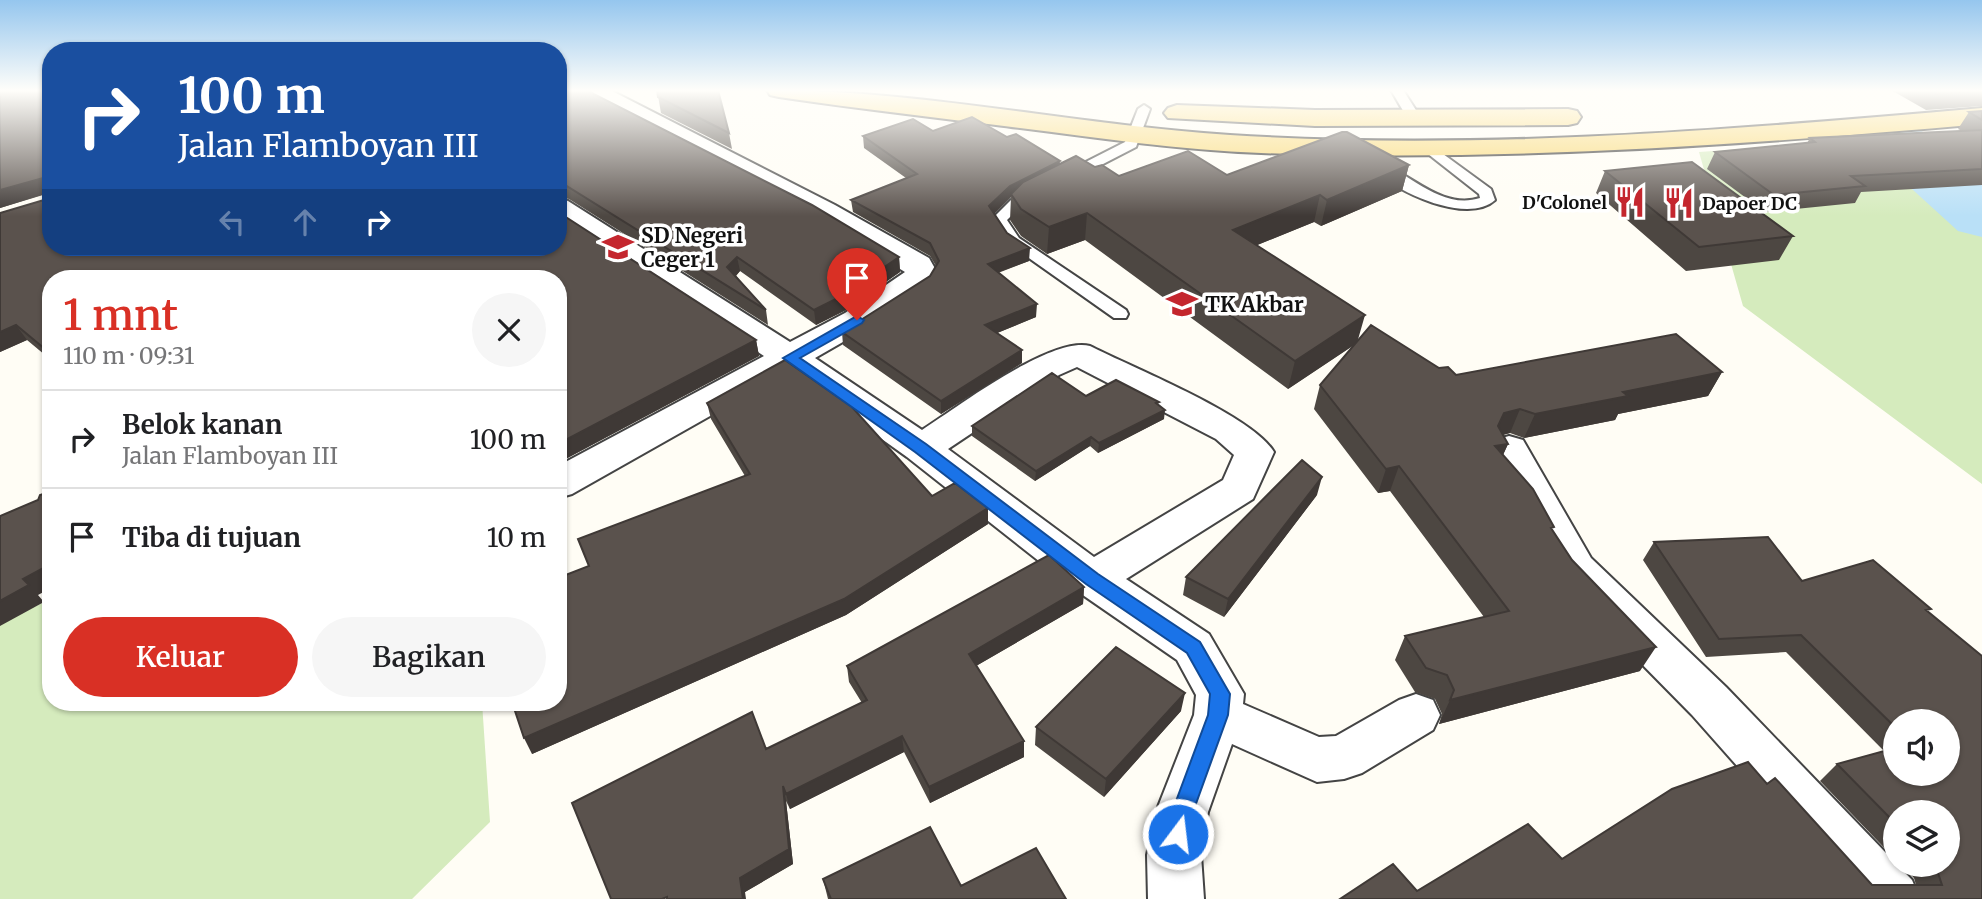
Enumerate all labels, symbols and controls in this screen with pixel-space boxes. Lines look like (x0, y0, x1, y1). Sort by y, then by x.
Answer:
text: 100 m (178, 65, 325, 126)
icon: right (63, 70, 154, 161)
text: Jalan Flamboyan III (178, 126, 479, 166)
restaurant icon: D'Colonel (1613, 185, 1647, 219)
restaurant icon: Dapoer DC (1662, 186, 1696, 220)
place label: D'Colonel (1522, 191, 1607, 214)
place label: Dapoer DC (1702, 192, 1797, 215)
icon: left (213, 203, 251, 241)
icon: ahead (286, 203, 324, 241)
icon: right (359, 203, 397, 241)
place label: SD Negeri Ceger 1 (641, 222, 743, 273)
school or university icon: SD Negeri Ceger 1 (601, 230, 635, 264)
pin (827, 248, 887, 320)
icon: arrive (838, 259, 876, 297)
school or university icon: TK Akbar (1165, 287, 1199, 321)
text: 1 mnt (63, 289, 178, 341)
place label: TK Akbar (1205, 291, 1304, 318)
button: close (472, 293, 546, 367)
text: 110 m · 09:31 (63, 341, 194, 370)
text: Belok kanan (122, 408, 282, 441)
icon: right (63, 420, 101, 458)
text: 100 m (470, 423, 546, 456)
text: Jalan Flamboyan III (122, 441, 338, 470)
icon: arrive (63, 518, 101, 556)
text: Tiba di tujuan (122, 521, 301, 554)
text: 10 m (487, 521, 546, 554)
button: Keluar (63, 617, 298, 697)
button: Bagikan (312, 617, 546, 697)
map controls (1883, 709, 1960, 877)
button: sound (1883, 709, 1960, 786)
position arrow (1141, 797, 1215, 871)
button: layers (1883, 800, 1960, 877)

